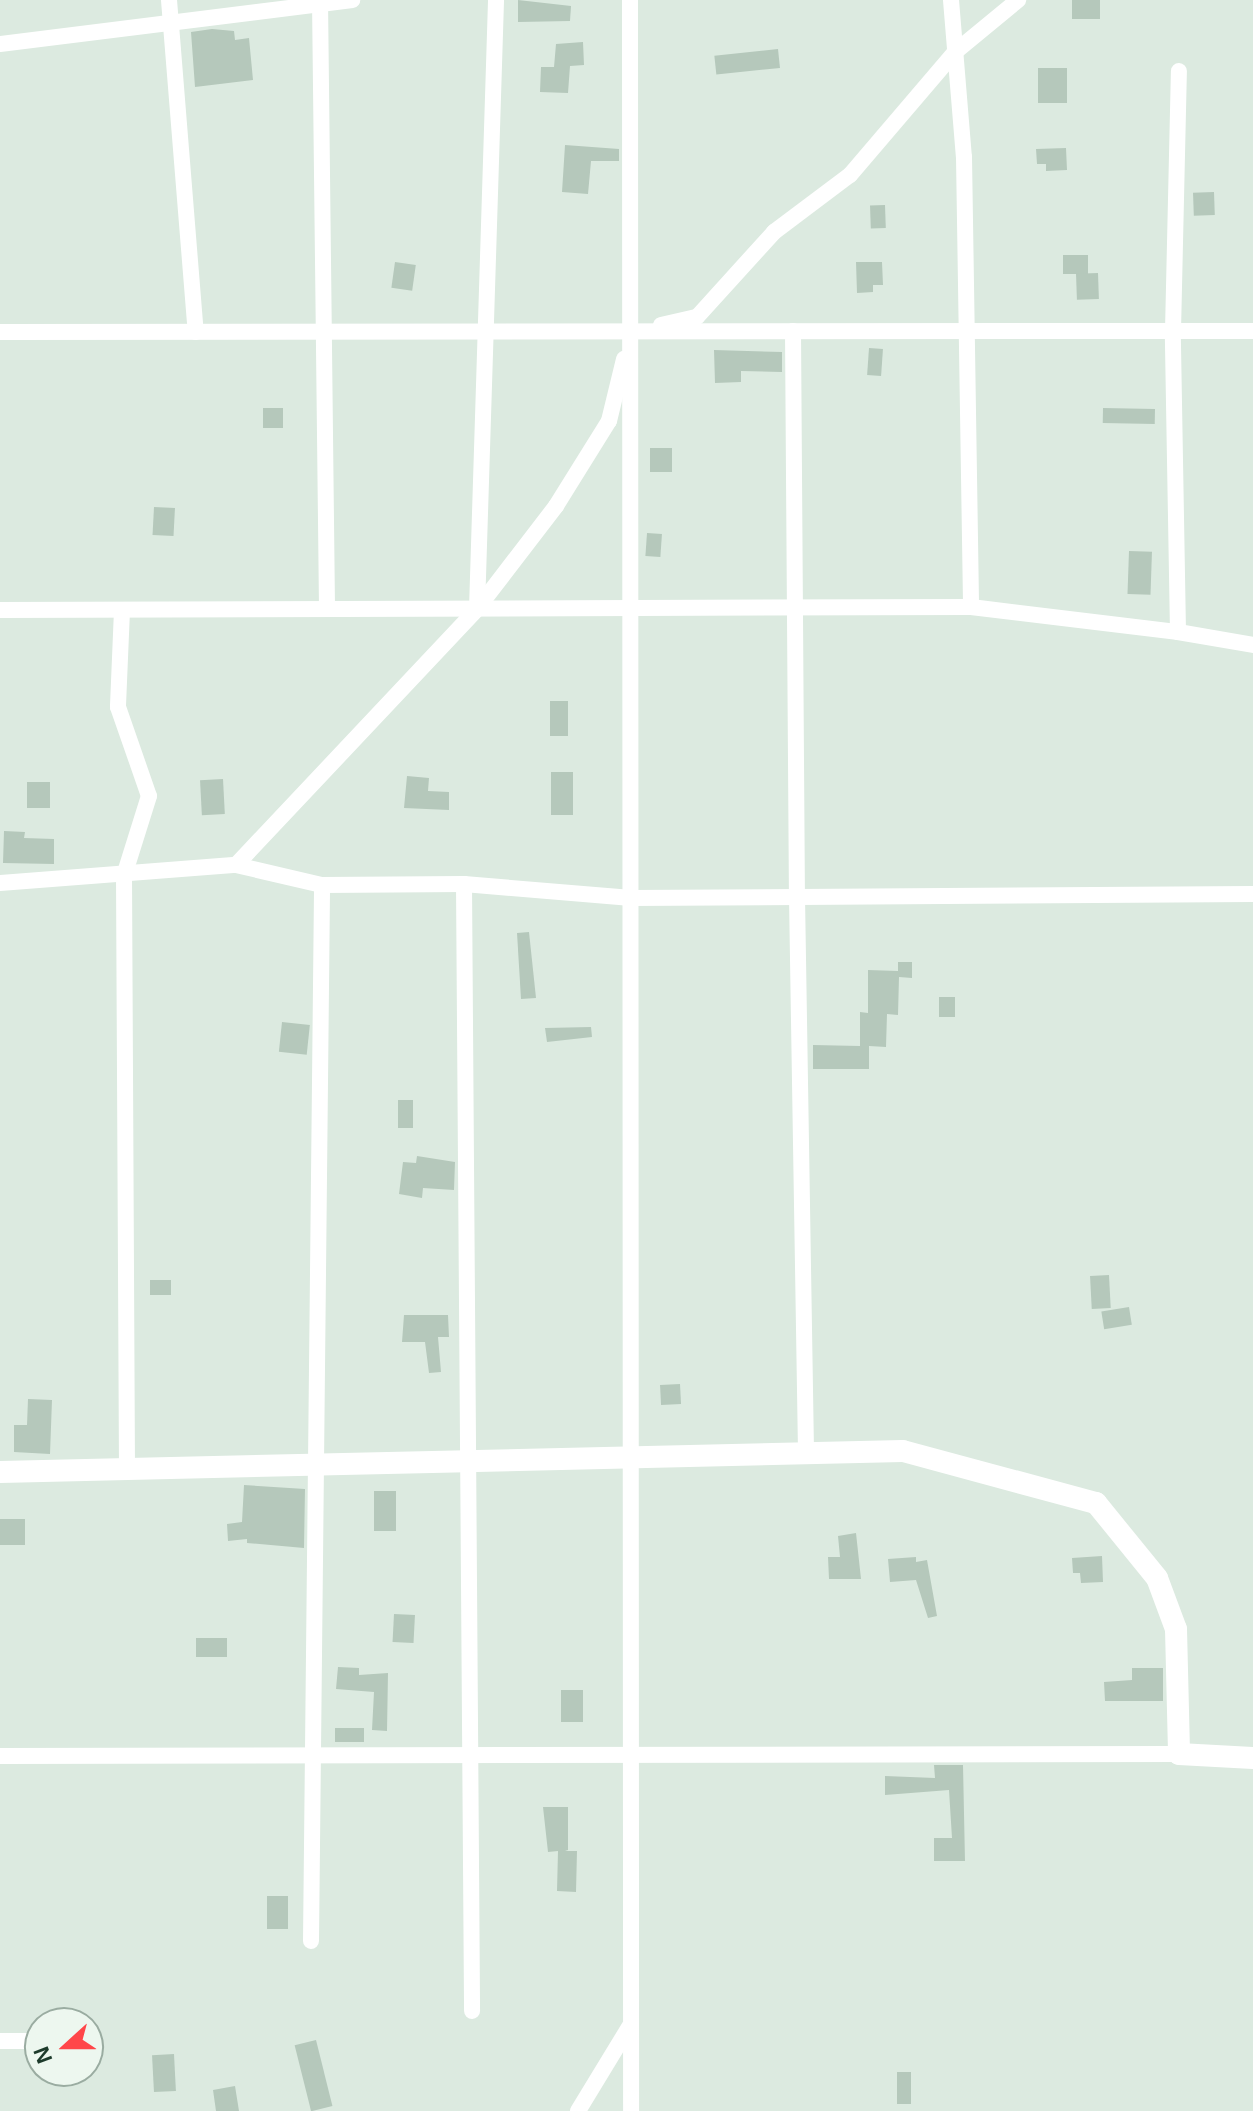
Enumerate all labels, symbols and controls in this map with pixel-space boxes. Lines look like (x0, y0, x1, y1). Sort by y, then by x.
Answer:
north arrow (24, 2007, 104, 2087)
text: N (28, 2043, 58, 2067)

